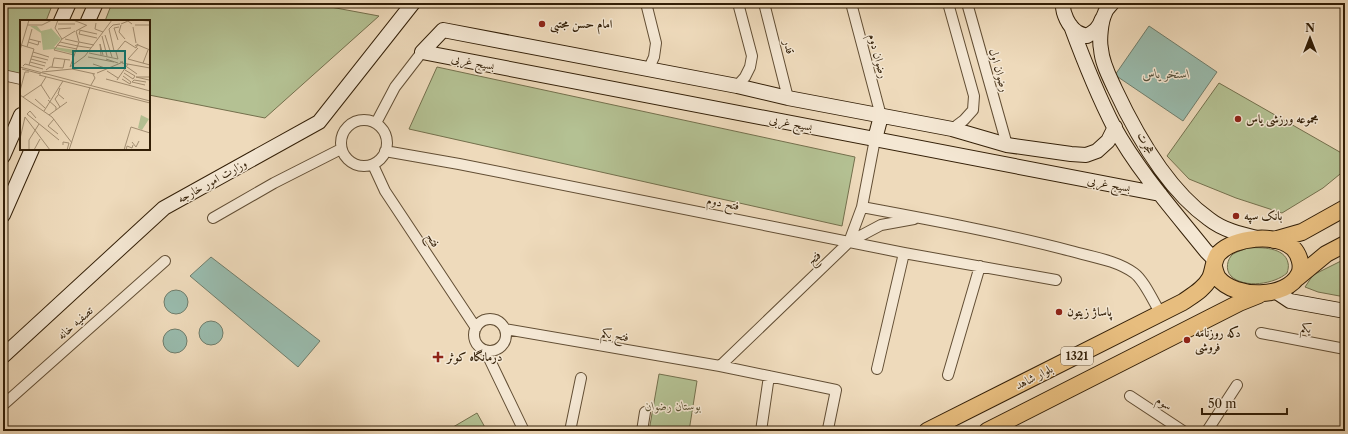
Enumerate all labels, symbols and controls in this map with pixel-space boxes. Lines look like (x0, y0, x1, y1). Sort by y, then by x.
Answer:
place label: امام حسن مجتبی (550, 16, 613, 35)
north arrow (1290, 18, 1330, 58)
marker: امام حسن مجتبی (537, 19, 547, 29)
inset map (20, 20, 150, 150)
text: N (1305, 21, 1315, 35)
street label: رضوان دوم (861, 32, 892, 81)
street label: قدر (780, 37, 798, 55)
street label: رضوان اول (985, 46, 1013, 94)
street label: بسیج غربی (450, 50, 496, 77)
water label: استخر یاس (1142, 65, 1190, 82)
street label: بسیج غربی (768, 111, 814, 138)
place label: مجموعه ورزشی یاس (1246, 111, 1318, 128)
marker: مجموعه ورزشی یاس (1233, 114, 1243, 124)
street label: هجرت (1133, 129, 1159, 157)
street label: وزارت امور خارجه (174, 155, 250, 207)
street label: بسیج غربی (1086, 172, 1132, 199)
street label: فتح دوم (705, 192, 741, 217)
place label: بانک سپه (1244, 208, 1282, 224)
marker: بانک سپه (1231, 211, 1241, 221)
street label: فتح (420, 230, 444, 252)
street label: فتح (803, 247, 827, 271)
street label: تصفیه خانه (54, 302, 96, 343)
place label: پاساژ زیتون (1067, 304, 1112, 321)
marker: پاساژ زیتون (1054, 307, 1064, 317)
street label: یکم (1299, 319, 1313, 340)
street label: فتح یکم (599, 325, 630, 348)
place label: دکه روزنامه فروشی (1195, 325, 1241, 356)
marker: دکه روزنامه فروشی (1182, 335, 1192, 345)
road number: 1321 (1061, 347, 1093, 365)
place label: درمانگاه کوثر (445, 349, 502, 365)
marker: درمانگاه کوثر (432, 351, 444, 363)
street label: بلوار شاهد (1012, 361, 1055, 392)
scale bar (1202, 390, 1287, 416)
street label: سوم (1151, 392, 1175, 417)
text: 50 m (1208, 396, 1237, 411)
park label: بوستان رضوان (645, 398, 702, 414)

